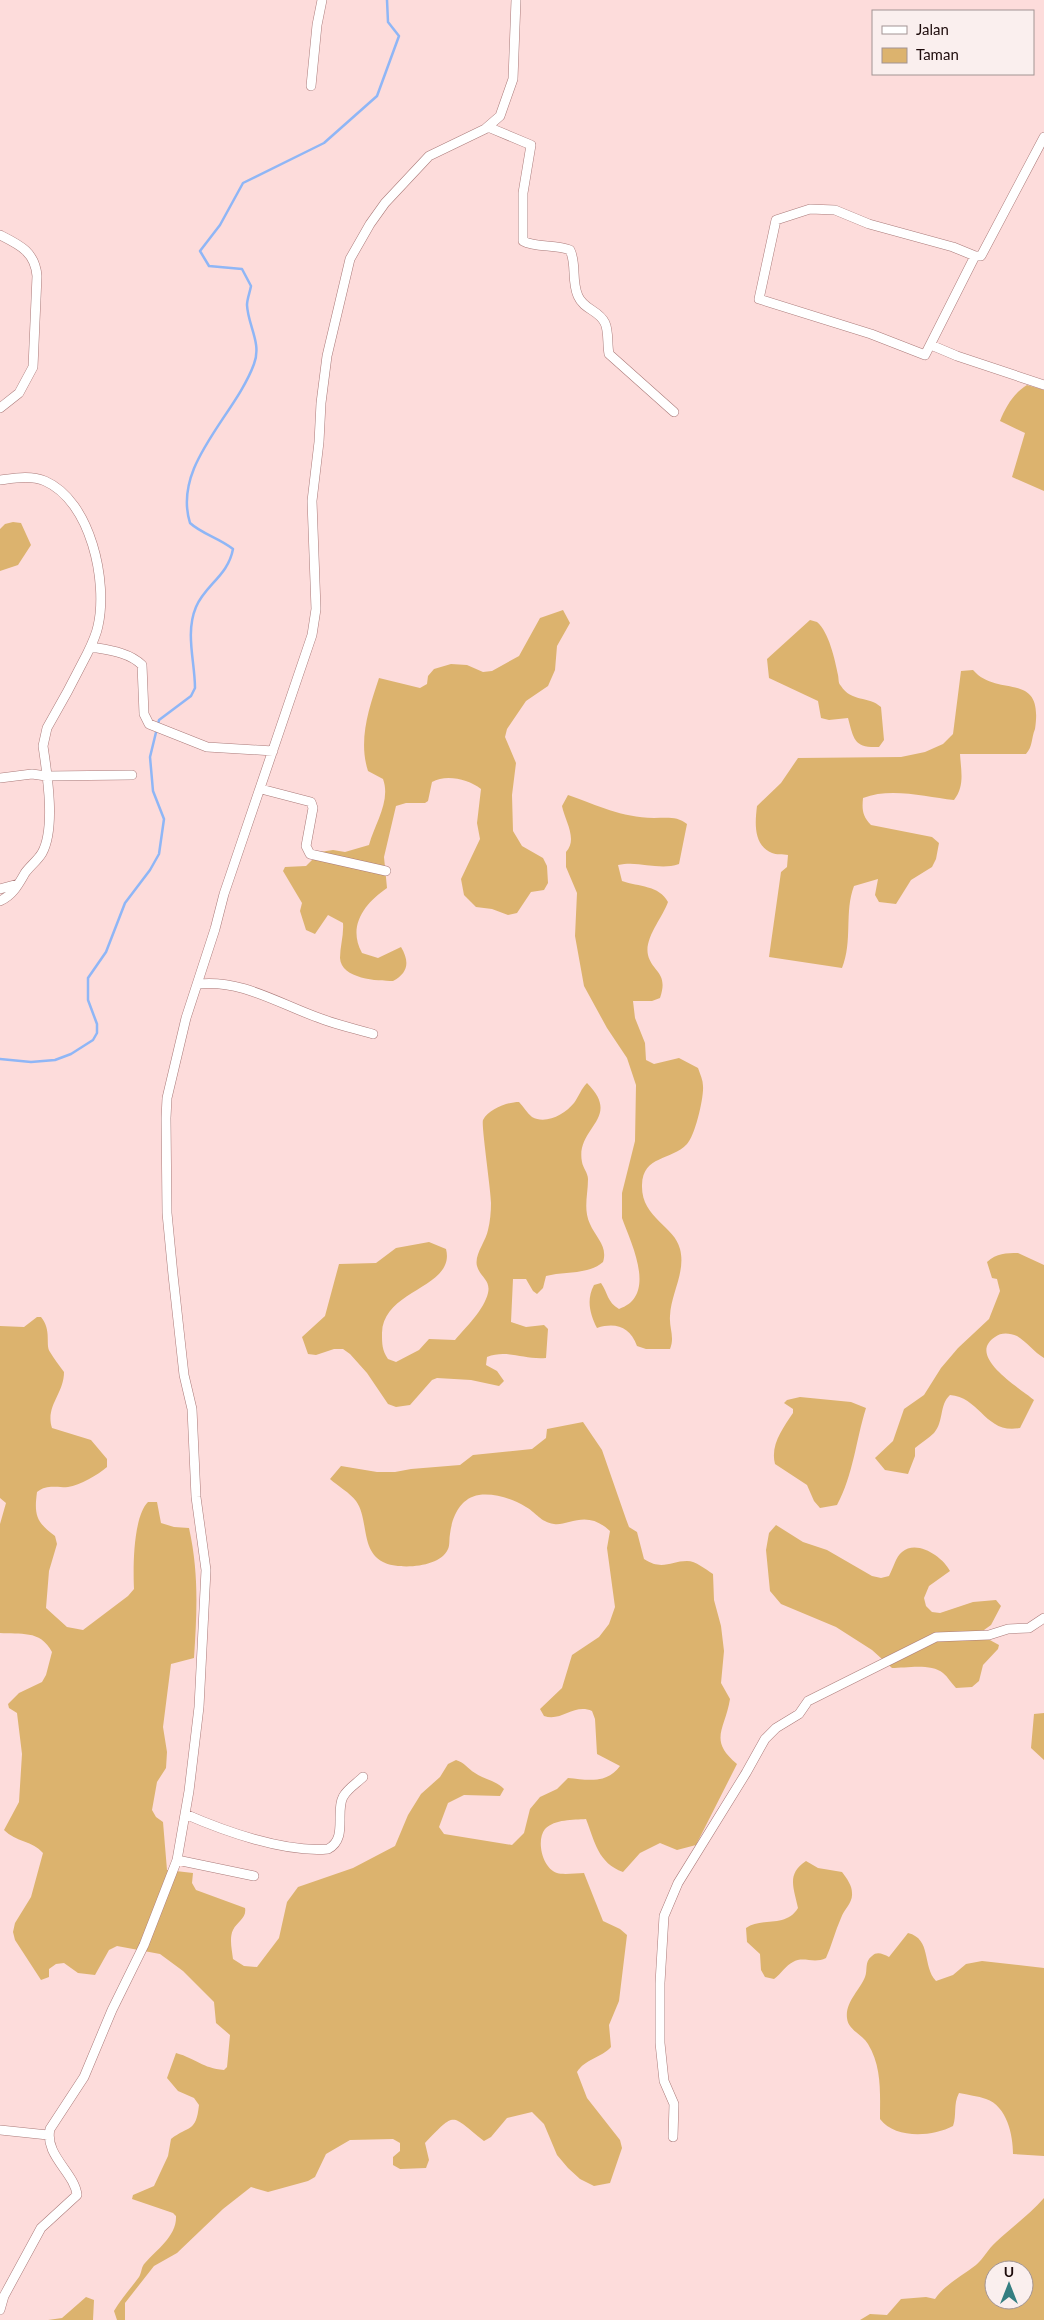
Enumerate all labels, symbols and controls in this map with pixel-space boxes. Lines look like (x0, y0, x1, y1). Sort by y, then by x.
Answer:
legend (872, 10, 1034, 75)
text: Jalan (916, 20, 949, 38)
text: Taman (916, 45, 959, 63)
north arrow (984, 2260, 1034, 2310)
text: U (1004, 2263, 1014, 2280)

